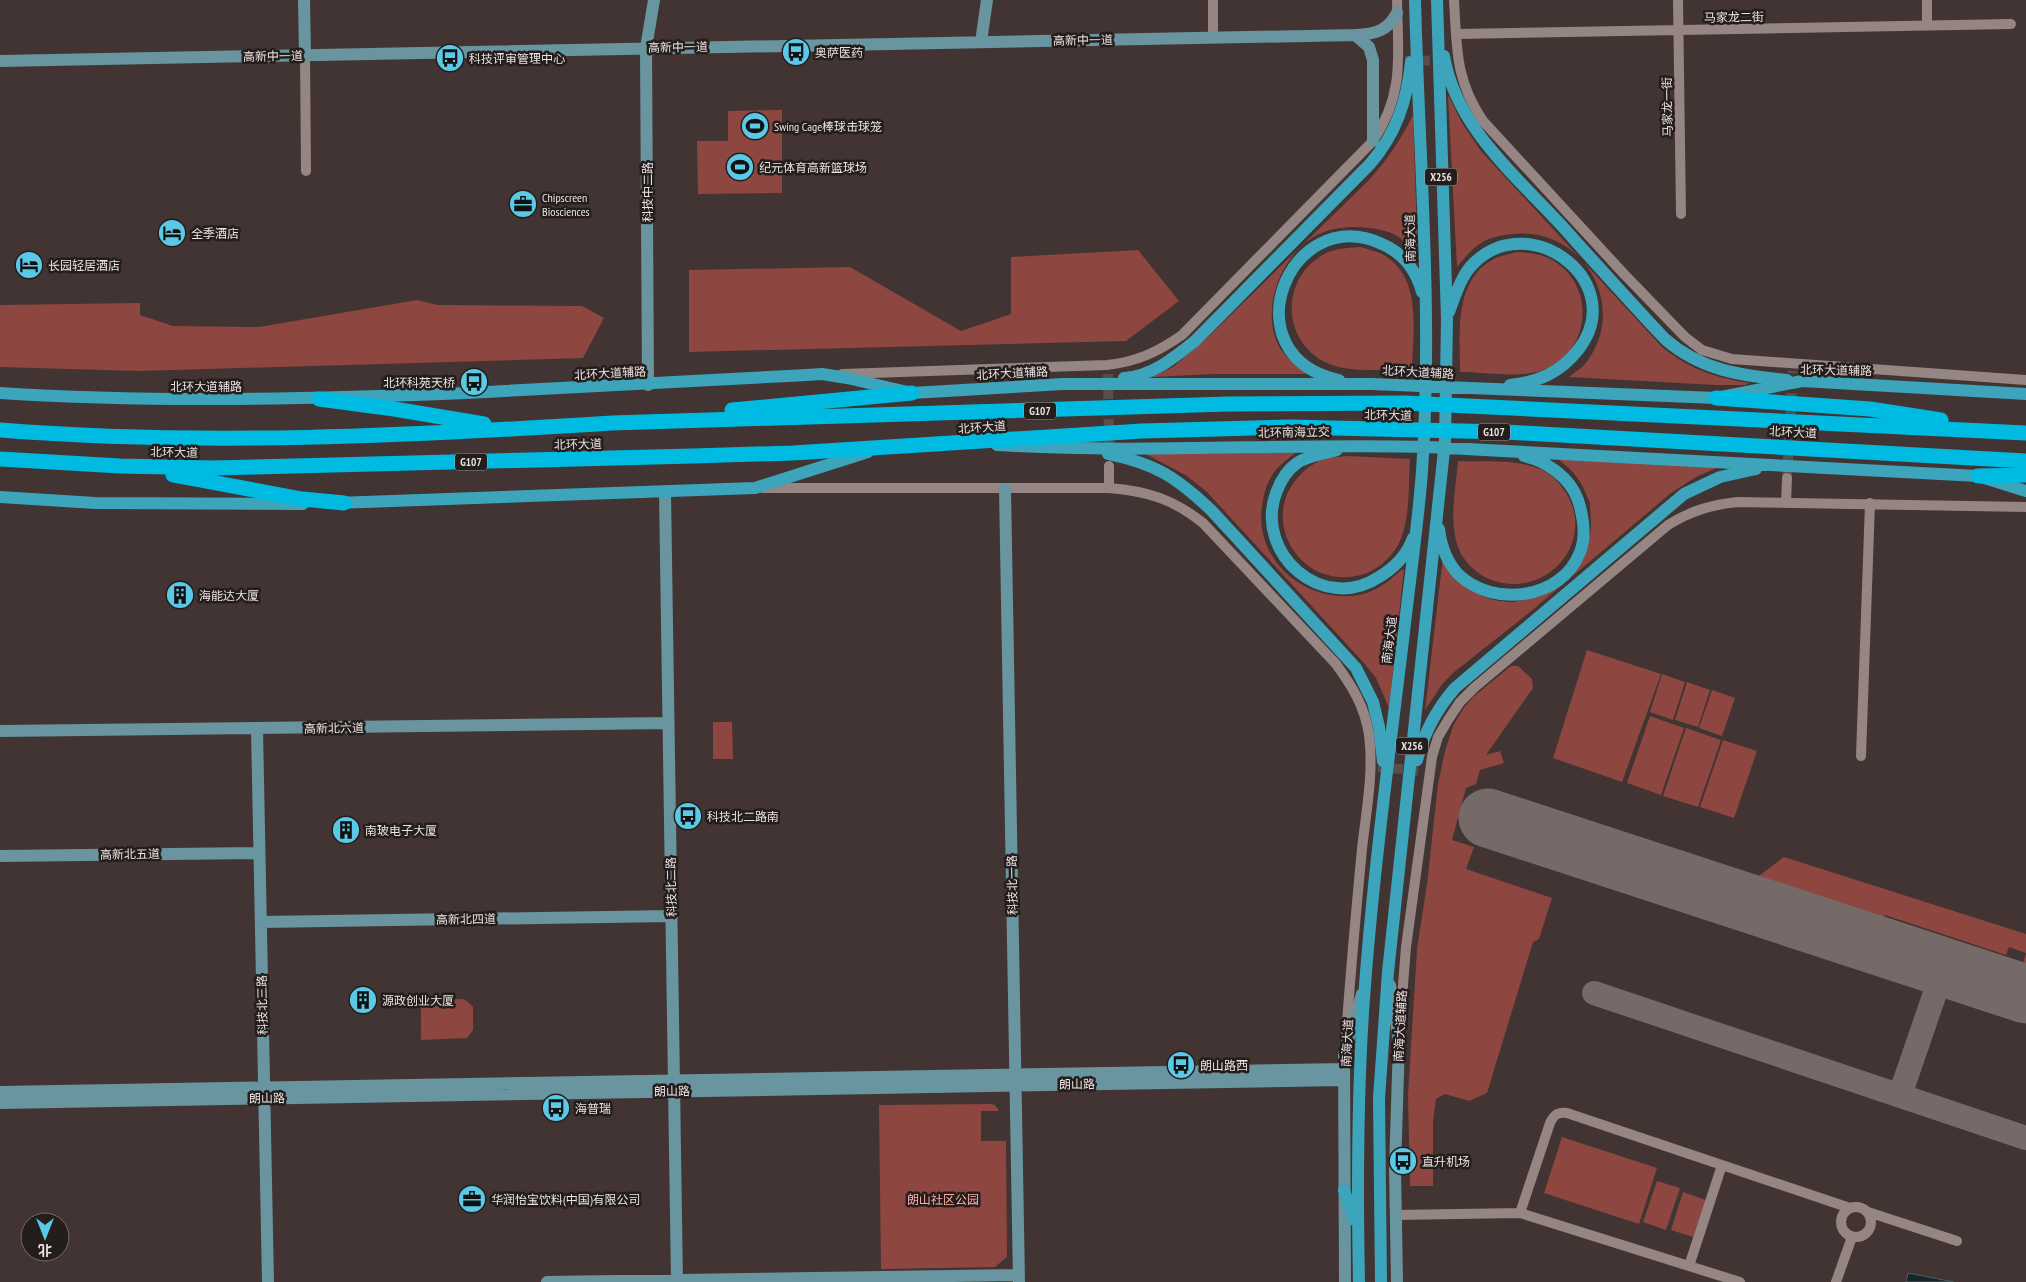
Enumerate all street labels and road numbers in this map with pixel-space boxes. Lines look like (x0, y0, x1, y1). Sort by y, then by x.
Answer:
street label: 马家龙二街 (1704, 9, 1764, 25)
street label: 高新中一道 (1053, 32, 1113, 48)
street label: 高新中一道 (648, 39, 708, 55)
street label: 高新中一道 (243, 48, 303, 64)
street label: 马家龙一街 (1659, 77, 1675, 137)
street label: 科技中二路 (640, 162, 655, 222)
road number: X256 (1425, 168, 1457, 186)
street label: 南海大道 (1402, 214, 1418, 262)
street label: 北环大道辅路 (1800, 362, 1872, 378)
street label: 北环大道辅路 (1382, 363, 1454, 381)
street label: 北环大道辅路 (574, 364, 646, 382)
street label: 北环大道辅路 (976, 364, 1048, 382)
street label: 北环大道辅路 (170, 379, 242, 394)
road number: G107 (1024, 402, 1056, 420)
street label: 北环大道 (1364, 407, 1412, 423)
street label: 北环大道 (958, 418, 1006, 436)
street label: 北环大道 (1769, 423, 1817, 441)
street label: 北环南海立交 (1258, 424, 1330, 440)
road number: G107 (1478, 424, 1510, 441)
street label: 北环大道 (554, 436, 602, 452)
street label: 北环大道 (150, 444, 198, 460)
road number: G107 (455, 454, 487, 471)
street label: 南海大道 (1379, 615, 1399, 665)
street label: 高新北六道 (304, 720, 364, 736)
road number: X256 (1396, 738, 1428, 754)
street label: 高新北五道 (100, 846, 160, 862)
street label: 科技北一路 (1004, 855, 1020, 915)
street label: 科技北二路 (663, 857, 679, 917)
street label: 高新北四道 (436, 911, 496, 927)
street label: 科技北三路 (254, 975, 270, 1035)
street label: 南海大道辅路 (1391, 990, 1409, 1062)
street label: 南海大道 (1338, 1019, 1356, 1067)
street label: 朗山路 (1059, 1076, 1095, 1092)
street label: 朗山路 (654, 1083, 690, 1099)
street label: 朗山路 (249, 1090, 285, 1106)

